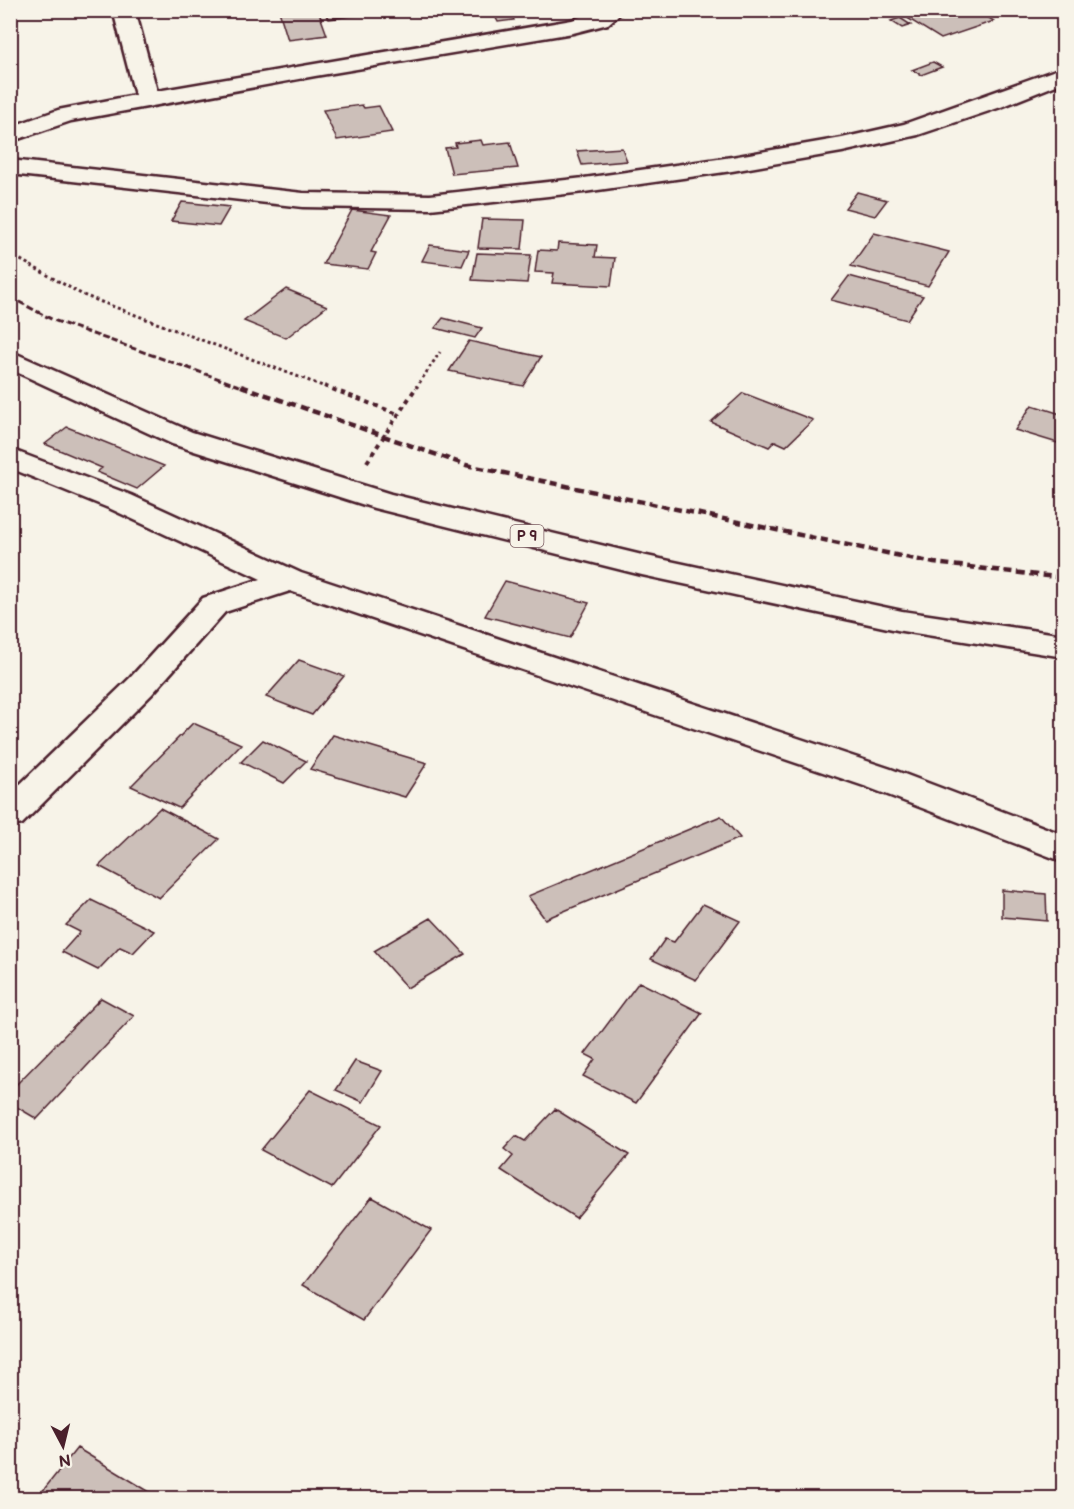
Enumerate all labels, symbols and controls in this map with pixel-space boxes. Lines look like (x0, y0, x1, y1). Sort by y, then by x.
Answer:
road number: P 9 (510, 525, 544, 547)
north arrow (33, 1416, 93, 1476)
text: N (58, 1449, 72, 1470)

